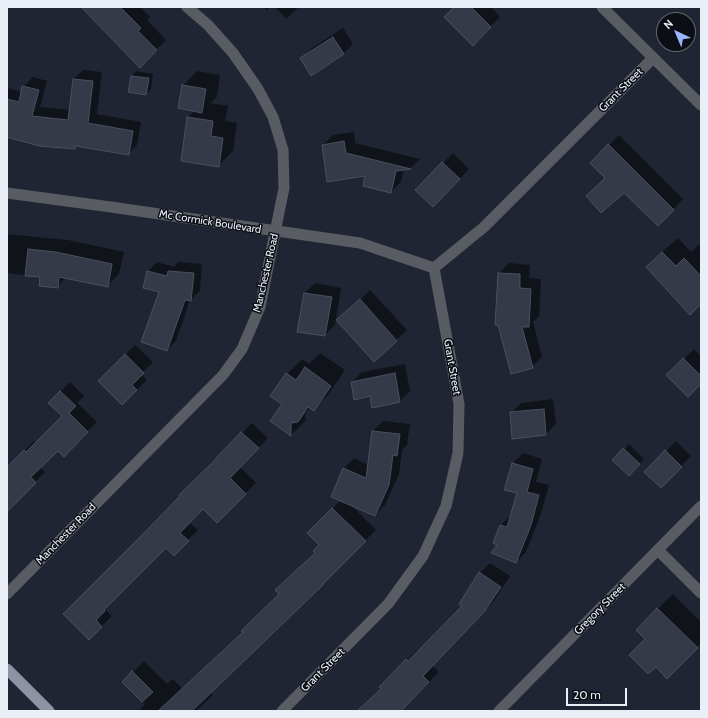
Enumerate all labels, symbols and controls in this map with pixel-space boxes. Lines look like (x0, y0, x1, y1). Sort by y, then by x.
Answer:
north arrow (656, 12, 696, 52)
text: N (661, 16, 676, 32)
street label: Grant Street (596, 65, 646, 115)
street label: Mc Cormick Boulevard (158, 207, 262, 237)
street label: Manchester Road (251, 232, 281, 314)
street label: Grant Street (441, 338, 463, 396)
street label: Manchester Road (33, 500, 99, 568)
street label: Gregory Street (571, 580, 629, 638)
street label: Grant Street (298, 645, 348, 695)
scale bar (568, 680, 629, 706)
text: 20 m (573, 687, 601, 702)

